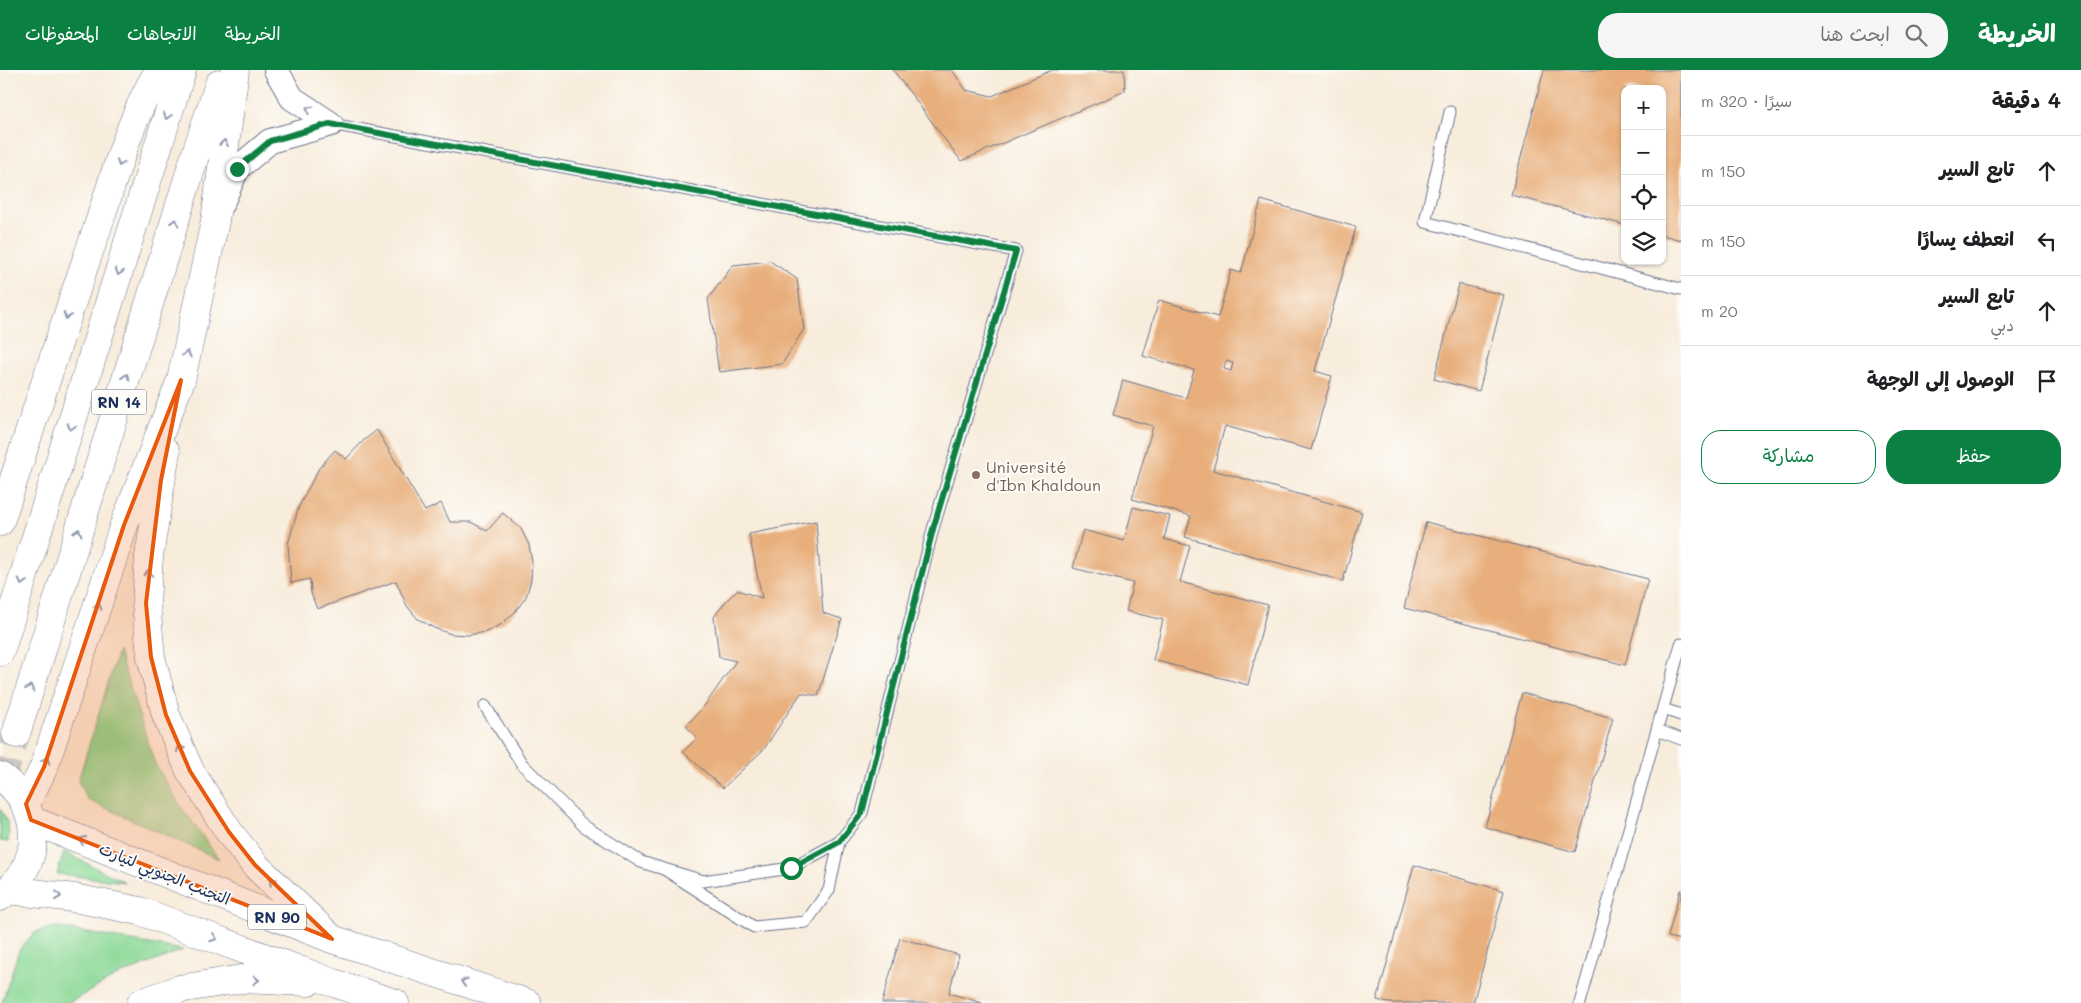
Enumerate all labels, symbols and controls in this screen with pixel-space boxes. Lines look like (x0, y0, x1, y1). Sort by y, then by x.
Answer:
search box (1598, 13, 1948, 58)
text: الخريطة (1978, 17, 2056, 48)
text: المحفوظات (25, 21, 99, 45)
text: الاتجاهات (127, 21, 197, 45)
text: الخريطة (225, 21, 281, 45)
text: ابحث هنا (1820, 21, 1890, 46)
icon: search (1902, 21, 1930, 49)
map controls (1621, 85, 1666, 265)
button: + (1621, 85, 1666, 130)
text: 4 دقيقة (1992, 86, 2061, 113)
text: سيرًا · 320 m (1701, 90, 1792, 111)
one-way arrow (305, 106, 314, 115)
one-way arrow (163, 112, 173, 120)
button: − (1621, 130, 1666, 175)
one-way arrow (218, 138, 229, 146)
text: تابع السير (1939, 156, 2014, 181)
icon: ahead (2033, 157, 2061, 185)
one-way arrow (116, 158, 126, 166)
route end (226, 158, 249, 181)
text: 150 m (1701, 160, 1745, 181)
button: locate (1621, 175, 1666, 220)
one-way arrow (169, 218, 179, 227)
button: layers (1621, 220, 1666, 265)
text: انعطف يسارًا (1917, 226, 2014, 251)
icon: left (2033, 227, 2061, 255)
text: 150 m (1701, 230, 1745, 251)
one-way arrow (115, 267, 125, 275)
text: تابع السير (1939, 283, 2014, 308)
icon: ahead (2033, 297, 2061, 325)
text: 20 m (1701, 300, 1738, 321)
one-way arrow (63, 312, 73, 320)
text: دبي (1990, 314, 2014, 335)
one-way arrow (181, 350, 191, 358)
text: الوصول إلى الوجهة (1867, 366, 2014, 391)
icon: arrive (2033, 367, 2061, 395)
one-way arrow (121, 374, 131, 382)
road number: RN 14 (92, 390, 146, 414)
one-way arrow (67, 422, 77, 431)
button: مشاركة (1701, 430, 1876, 484)
button: حفظ (1886, 430, 2061, 484)
place label: Université d'Ibn Khaldoun (986, 456, 1101, 495)
marker: Université d'Ibn Khaldoun (970, 469, 982, 481)
one-way arrow (73, 529, 83, 537)
one-way arrow (142, 569, 153, 577)
one-way arrow (18, 577, 28, 586)
one-way arrow (92, 602, 102, 611)
one-way arrow (24, 684, 34, 692)
one-way arrow (176, 744, 187, 753)
one-way arrow (41, 756, 51, 765)
one-way arrow (78, 836, 87, 846)
street label: التجنب الجنوبي لتيارت (94, 837, 234, 914)
route start (780, 857, 803, 880)
one-way arrow (268, 878, 277, 887)
one-way arrow (54, 890, 62, 901)
road number: RN 90 (248, 904, 306, 930)
one-way arrow (209, 932, 218, 942)
one-way arrow (252, 974, 260, 985)
one-way arrow (460, 978, 468, 988)

